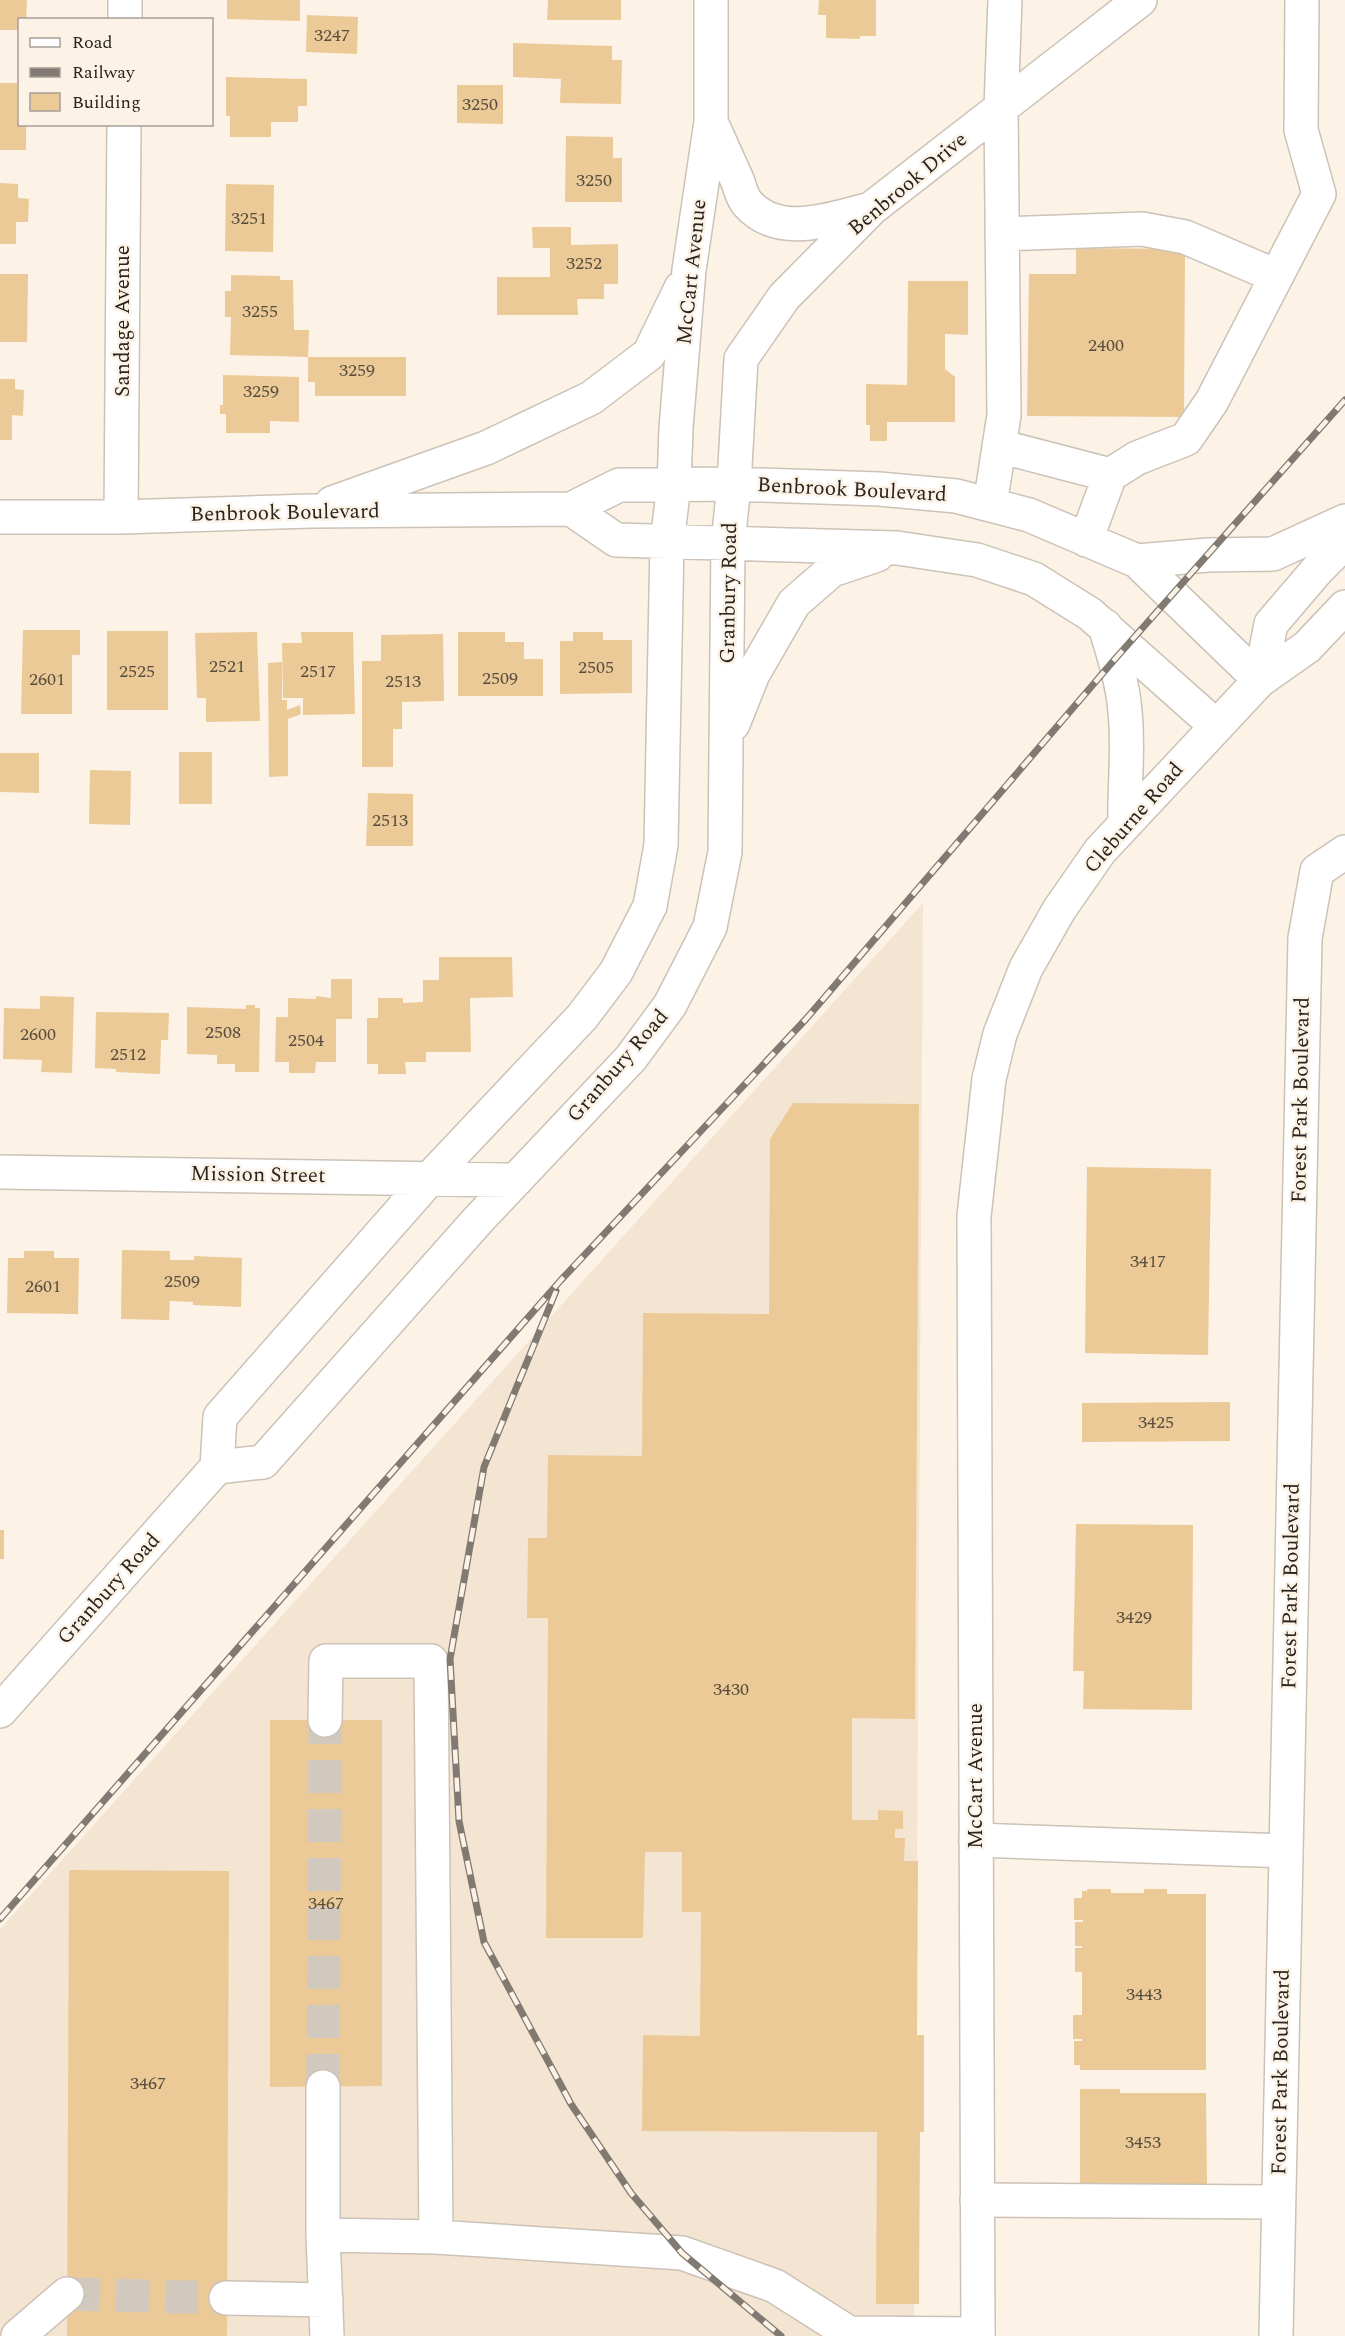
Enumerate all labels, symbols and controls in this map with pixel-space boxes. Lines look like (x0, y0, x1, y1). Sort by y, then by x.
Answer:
legend (18, 18, 213, 126)
house number: 3247 (314, 22, 350, 49)
text: Road (72, 29, 113, 56)
text: Railway (72, 59, 136, 86)
text: Building (72, 89, 141, 116)
house number: 3250 (462, 91, 498, 118)
street label: Benbrook Drive (841, 124, 975, 244)
house number: 3250 (576, 167, 612, 194)
street label: McCart Avenue (668, 198, 716, 346)
house number: 3251 (231, 205, 267, 232)
street label: Sandage Avenue (107, 245, 139, 397)
house number: 3252 (566, 250, 602, 277)
house number: 3255 (242, 298, 278, 325)
house number: 2400 (1088, 332, 1124, 359)
house number: 3259 (339, 357, 375, 384)
house number: 3259 (243, 378, 279, 405)
street label: Benbrook Boulevard (756, 469, 948, 511)
street label: Benbrook Boulevard (190, 495, 380, 531)
street label: Granbury Road (712, 522, 746, 664)
house number: 2521 (209, 653, 245, 680)
house number: 2505 (578, 654, 614, 681)
house number: 2525 (119, 658, 155, 685)
house number: 2517 (300, 658, 336, 685)
house number: 2509 (482, 665, 518, 692)
house number: 2601 (29, 666, 65, 693)
house number: 2513 (385, 668, 421, 695)
street label: Cleburne Road (1077, 755, 1191, 881)
house number: 2513 (372, 807, 408, 834)
street label: Forest Park Boulevard (1283, 997, 1319, 1203)
street label: Granbury Road (560, 1002, 676, 1130)
house number: 2508 (205, 1019, 241, 1046)
house number: 2600 (20, 1021, 56, 1048)
house number: 2504 (288, 1027, 324, 1054)
house number: 2512 (110, 1041, 146, 1068)
street label: Mission Street (190, 1158, 326, 1192)
house number: 3417 (1130, 1248, 1166, 1275)
house number: 2509 (164, 1268, 200, 1295)
house number: 2601 (25, 1273, 61, 1300)
house number: 3425 (1138, 1409, 1174, 1436)
street label: Forest Park Boulevard (1273, 1483, 1309, 1689)
street label: Granbury Road (50, 1526, 168, 1652)
house number: 3429 (1116, 1604, 1152, 1631)
house number: 3430 (713, 1676, 749, 1703)
street label: McCart Avenue (960, 1703, 992, 1849)
house number: 3467 (308, 1890, 344, 1917)
street label: Forest Park Boulevard (1263, 1969, 1299, 2175)
house number: 3443 (1126, 1981, 1162, 2008)
house number: 3467 (130, 2070, 166, 2097)
house number: 3453 (1125, 2129, 1161, 2156)

